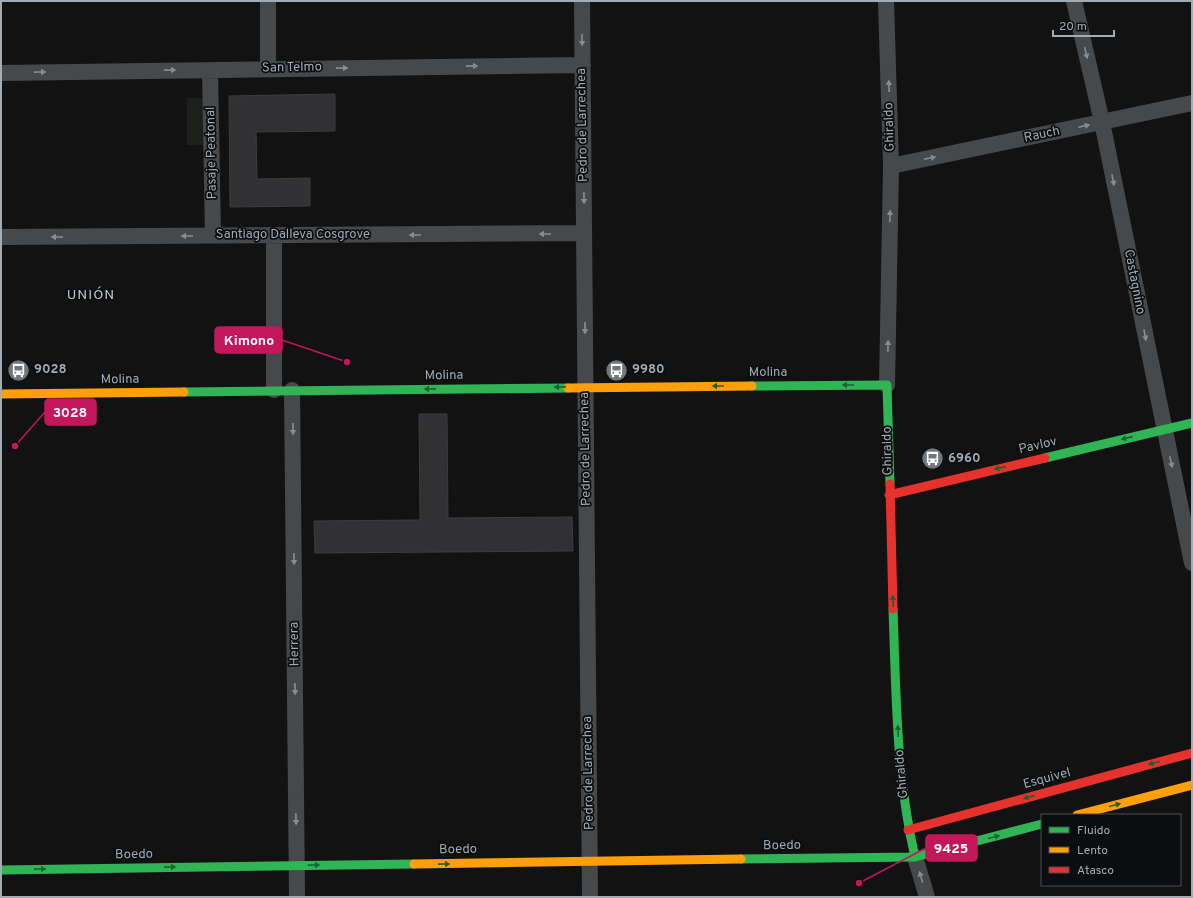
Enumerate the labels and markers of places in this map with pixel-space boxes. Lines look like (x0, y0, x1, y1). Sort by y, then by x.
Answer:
callout: Kimono (215, 327, 282, 353)
bus stop icon: 9028 (5, 357, 31, 383)
bus stop icon: 9980 (603, 357, 629, 383)
place label: 9028 (34, 362, 67, 378)
place label: 9980 (632, 362, 665, 378)
callout: 3028 (45, 399, 96, 425)
bus stop icon: 6960 (920, 446, 946, 472)
place label: 6960 (948, 451, 981, 467)
callout: 9425 (926, 835, 977, 861)

